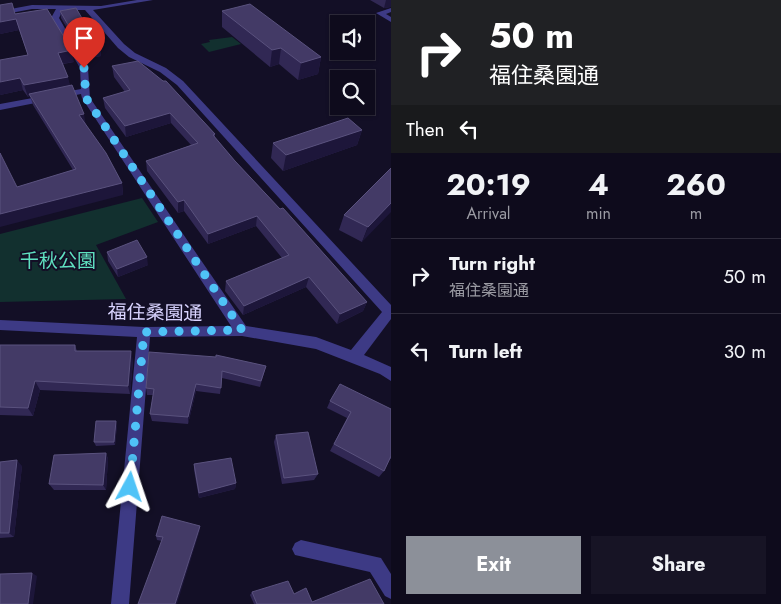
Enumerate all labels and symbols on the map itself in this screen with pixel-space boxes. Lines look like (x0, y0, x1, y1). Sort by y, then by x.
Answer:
pin (63, 17, 105, 68)
park label: 千秋公園 (20, 247, 96, 274)
street label: 福住桑園通 (107, 298, 203, 327)
position arrow (103, 460, 155, 512)

